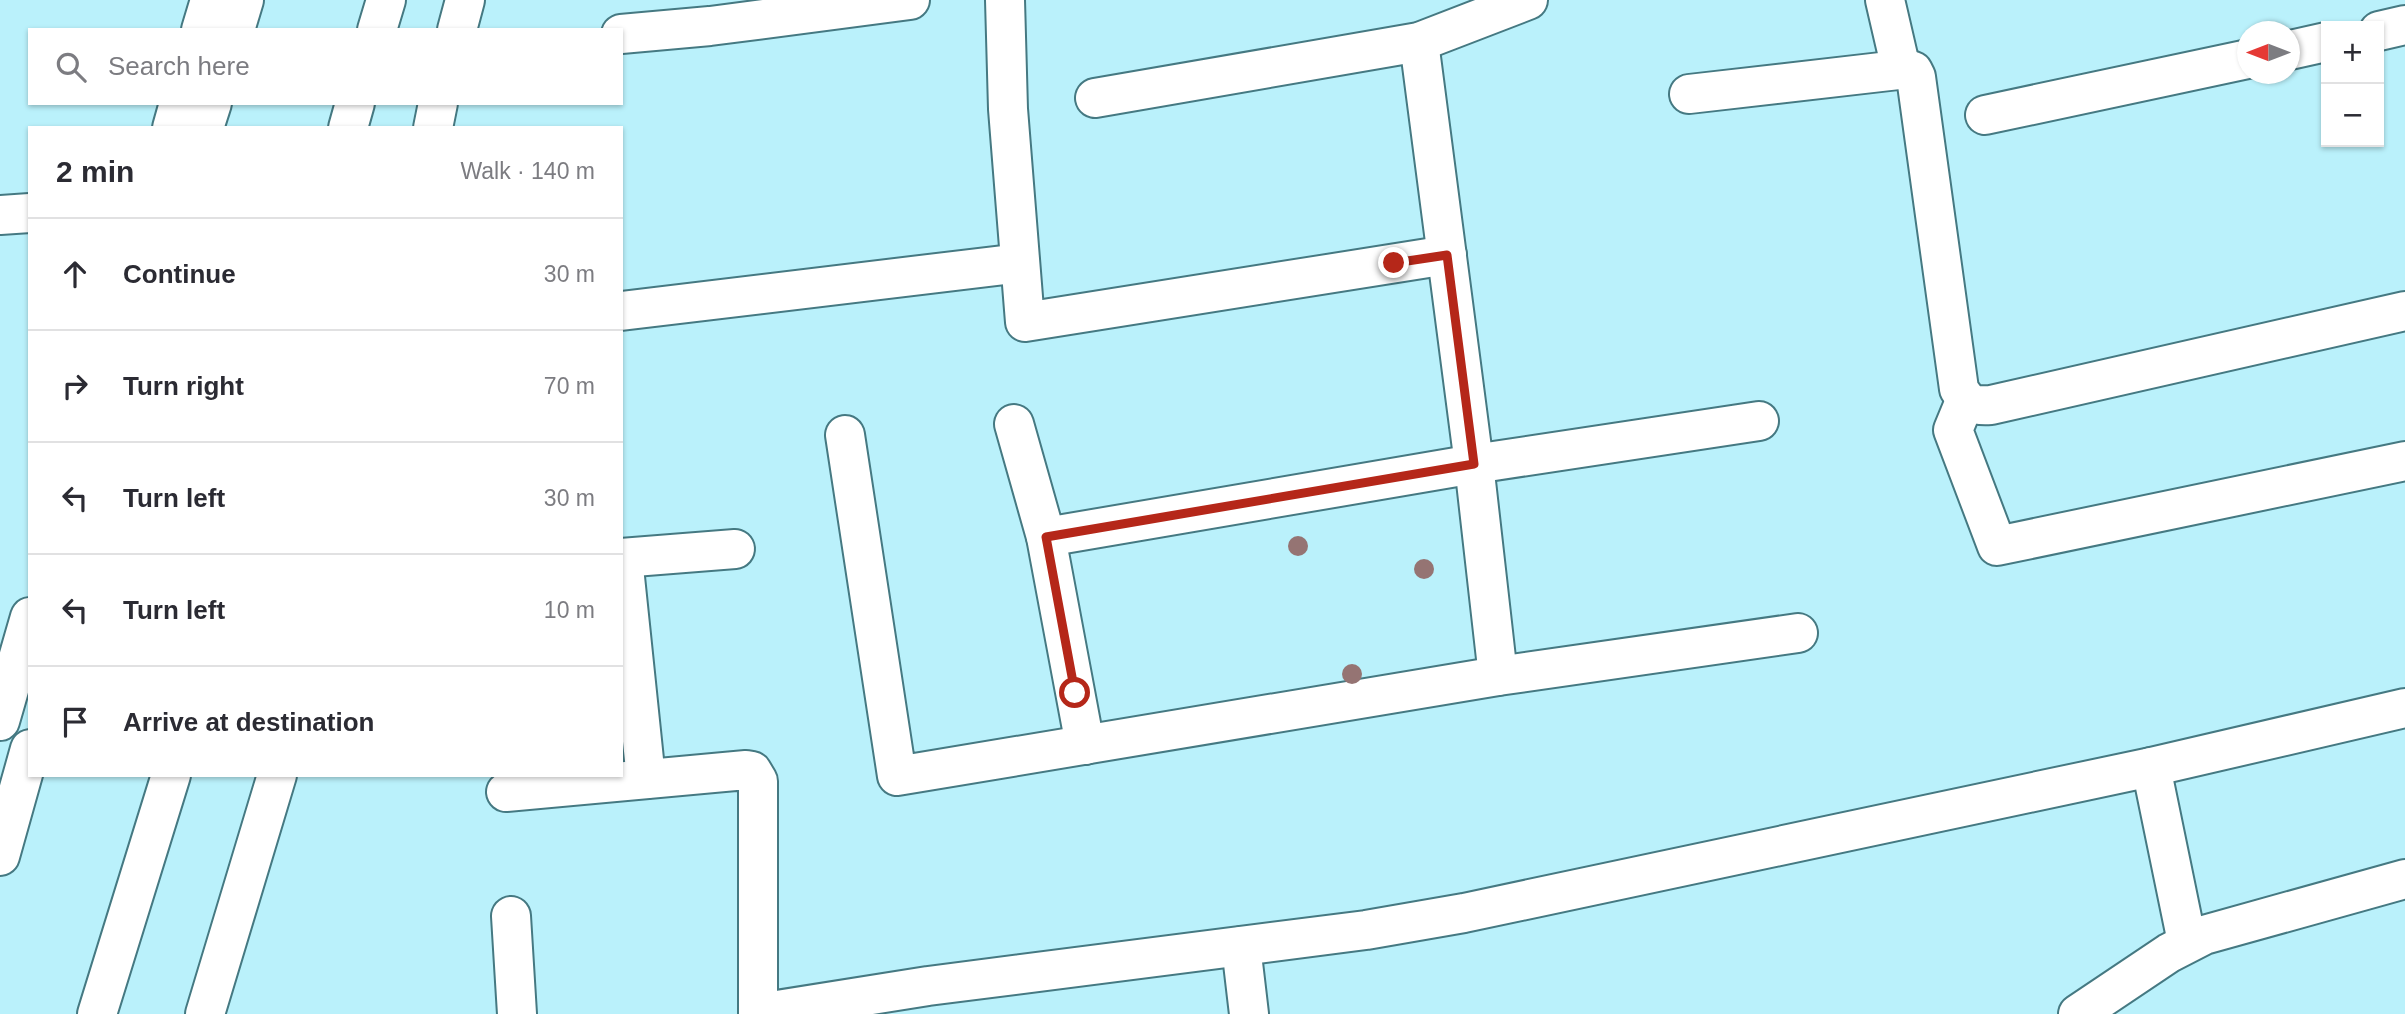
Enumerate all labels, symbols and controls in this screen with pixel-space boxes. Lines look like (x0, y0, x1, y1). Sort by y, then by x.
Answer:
north arrow (2237, 21, 2300, 84)
map controls (2321, 21, 2384, 147)
button: + (2321, 21, 2384, 84)
search box (28, 28, 623, 105)
icon: search (52, 48, 90, 86)
text: Search here (108, 51, 250, 81)
button: − (2321, 84, 2384, 147)
text: 2 min (56, 155, 134, 188)
text: Walk · 140 m (460, 158, 595, 184)
route end (1378, 247, 1409, 278)
icon: ahead (56, 255, 94, 293)
text: Continue (123, 259, 236, 289)
text: 30 m (544, 261, 595, 287)
icon: right (56, 367, 94, 405)
text: Turn right (123, 371, 244, 401)
text: 70 m (544, 373, 595, 399)
icon: left (56, 479, 94, 517)
text: Turn left (123, 483, 225, 513)
text: 30 m (544, 485, 595, 511)
icon: left (56, 591, 94, 629)
text: Turn left (123, 595, 225, 625)
text: 10 m (544, 597, 595, 623)
route start (1059, 677, 1090, 708)
icon: arrive (56, 703, 94, 741)
text: Arrive at destination (123, 707, 374, 737)

